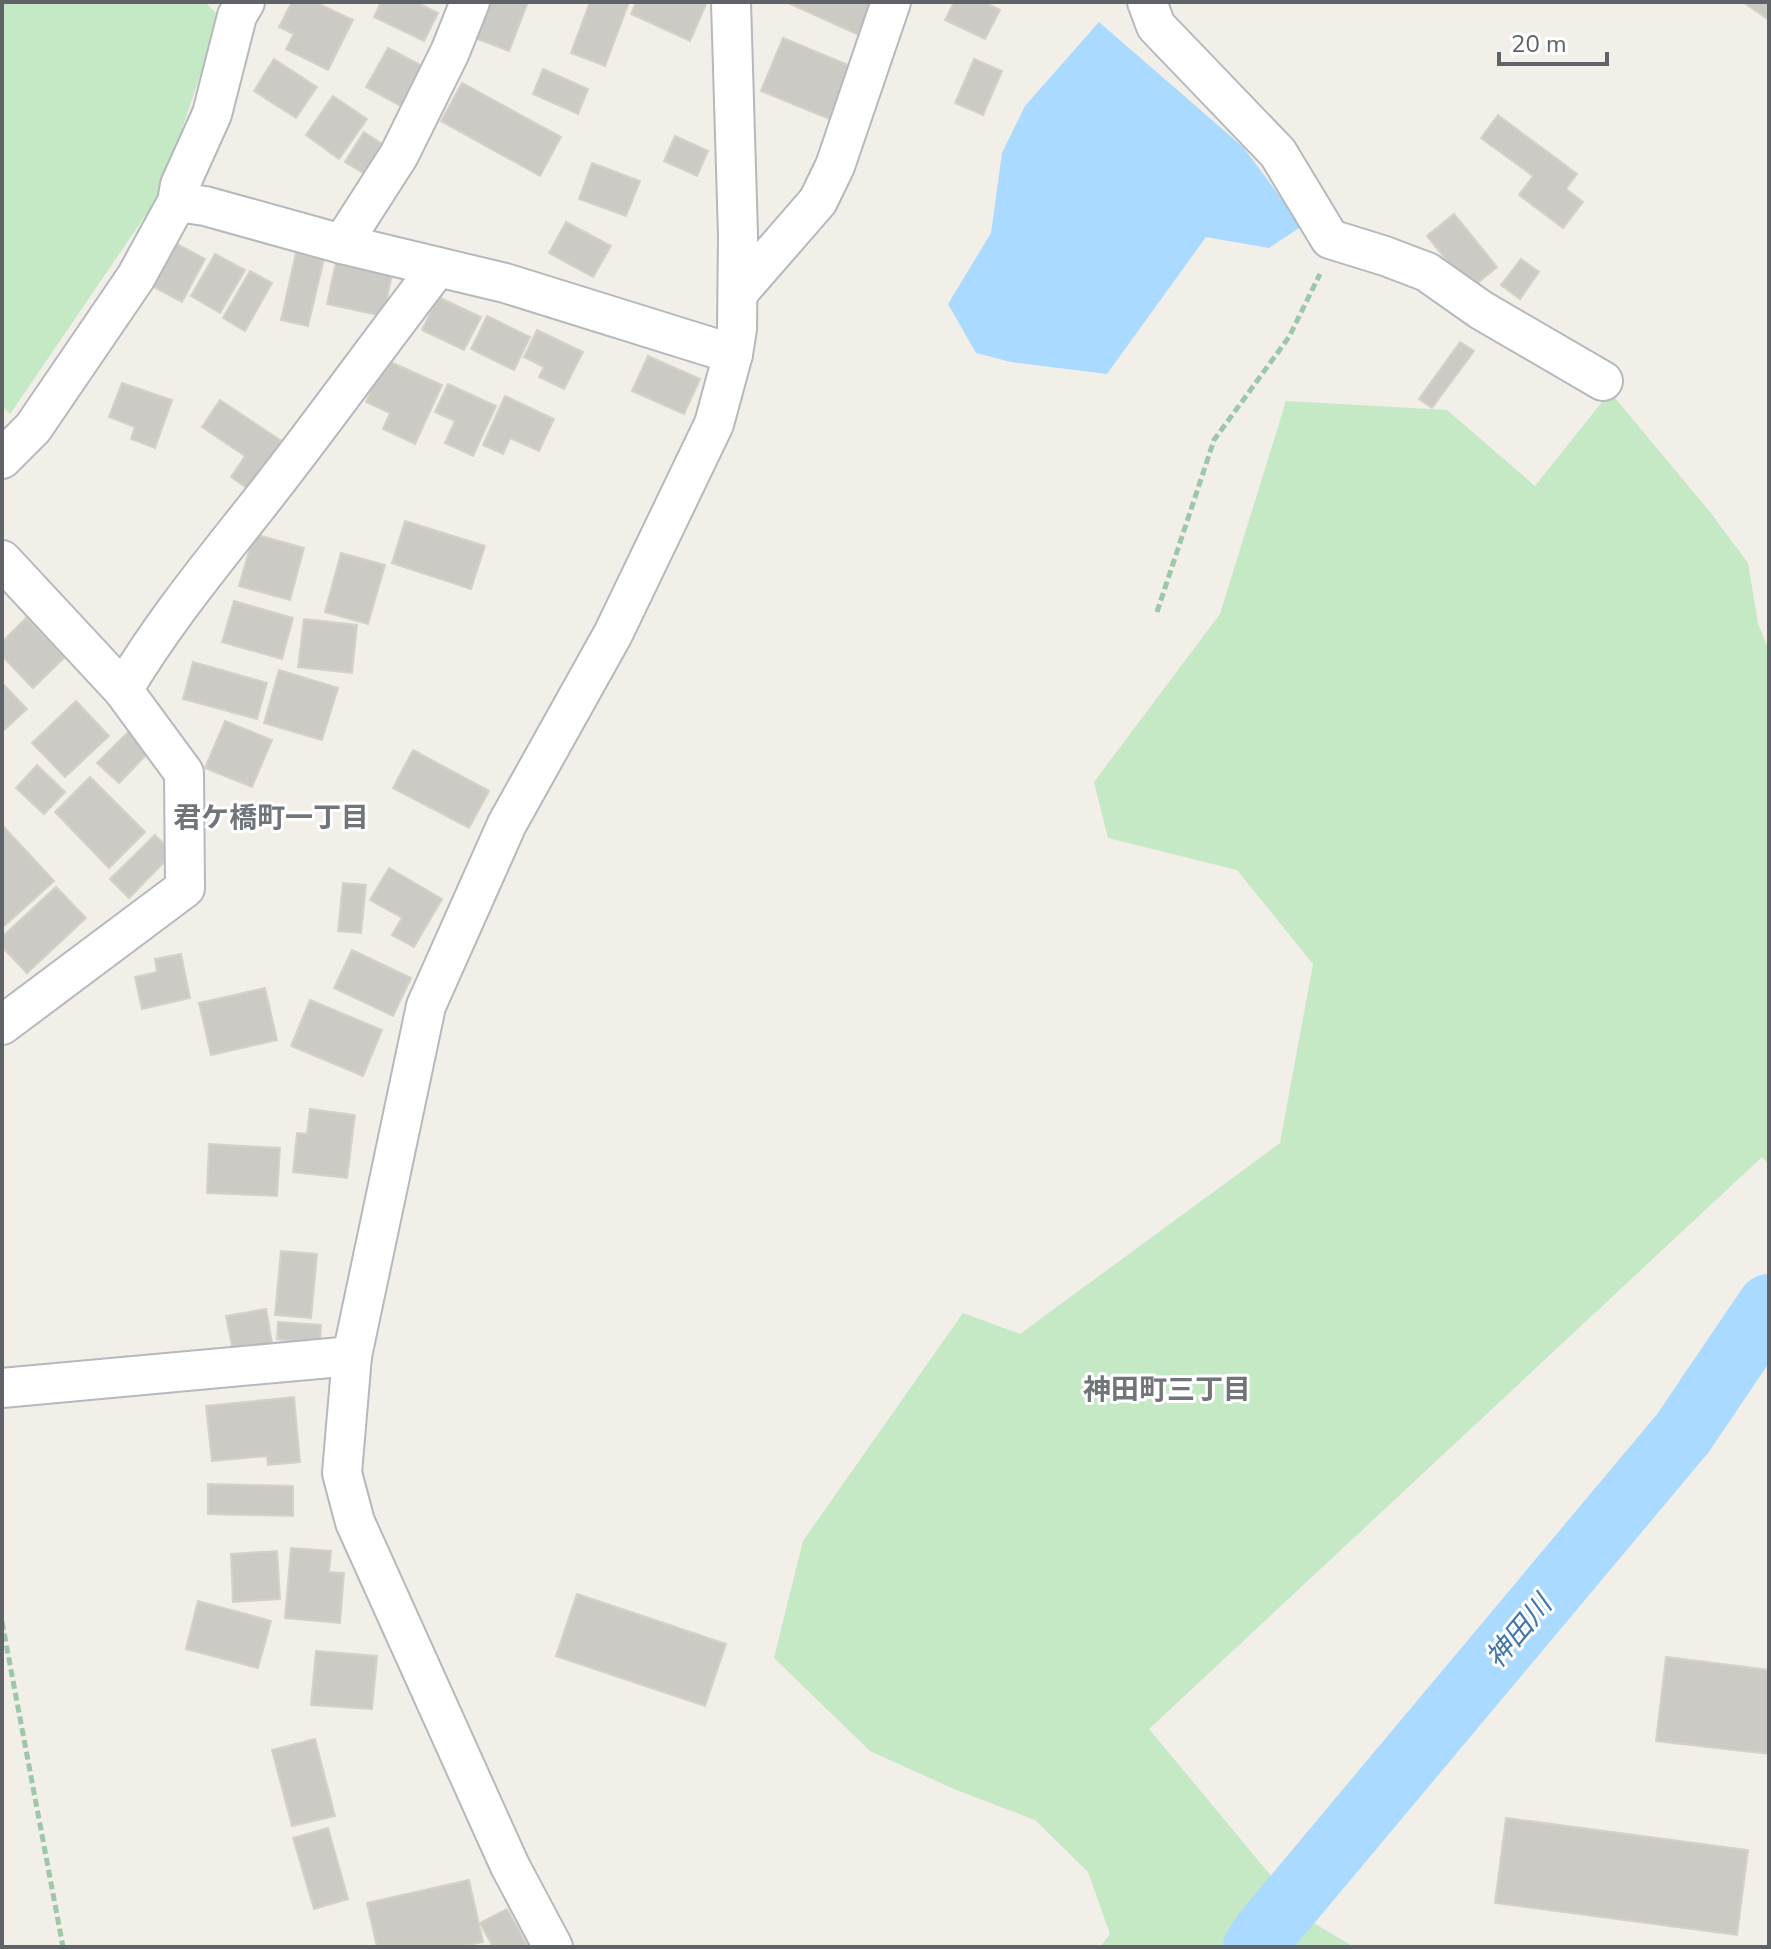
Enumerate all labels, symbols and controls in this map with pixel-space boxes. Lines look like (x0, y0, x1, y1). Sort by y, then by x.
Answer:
scale bar (1499, 16, 1607, 66)
text: 20 m (1511, 28, 1567, 60)
district label: 君ケ橋町一丁目 (173, 799, 369, 837)
district label: 神田町三丁目 (1083, 1371, 1251, 1409)
water label: 神田川 (1477, 1585, 1562, 1676)

